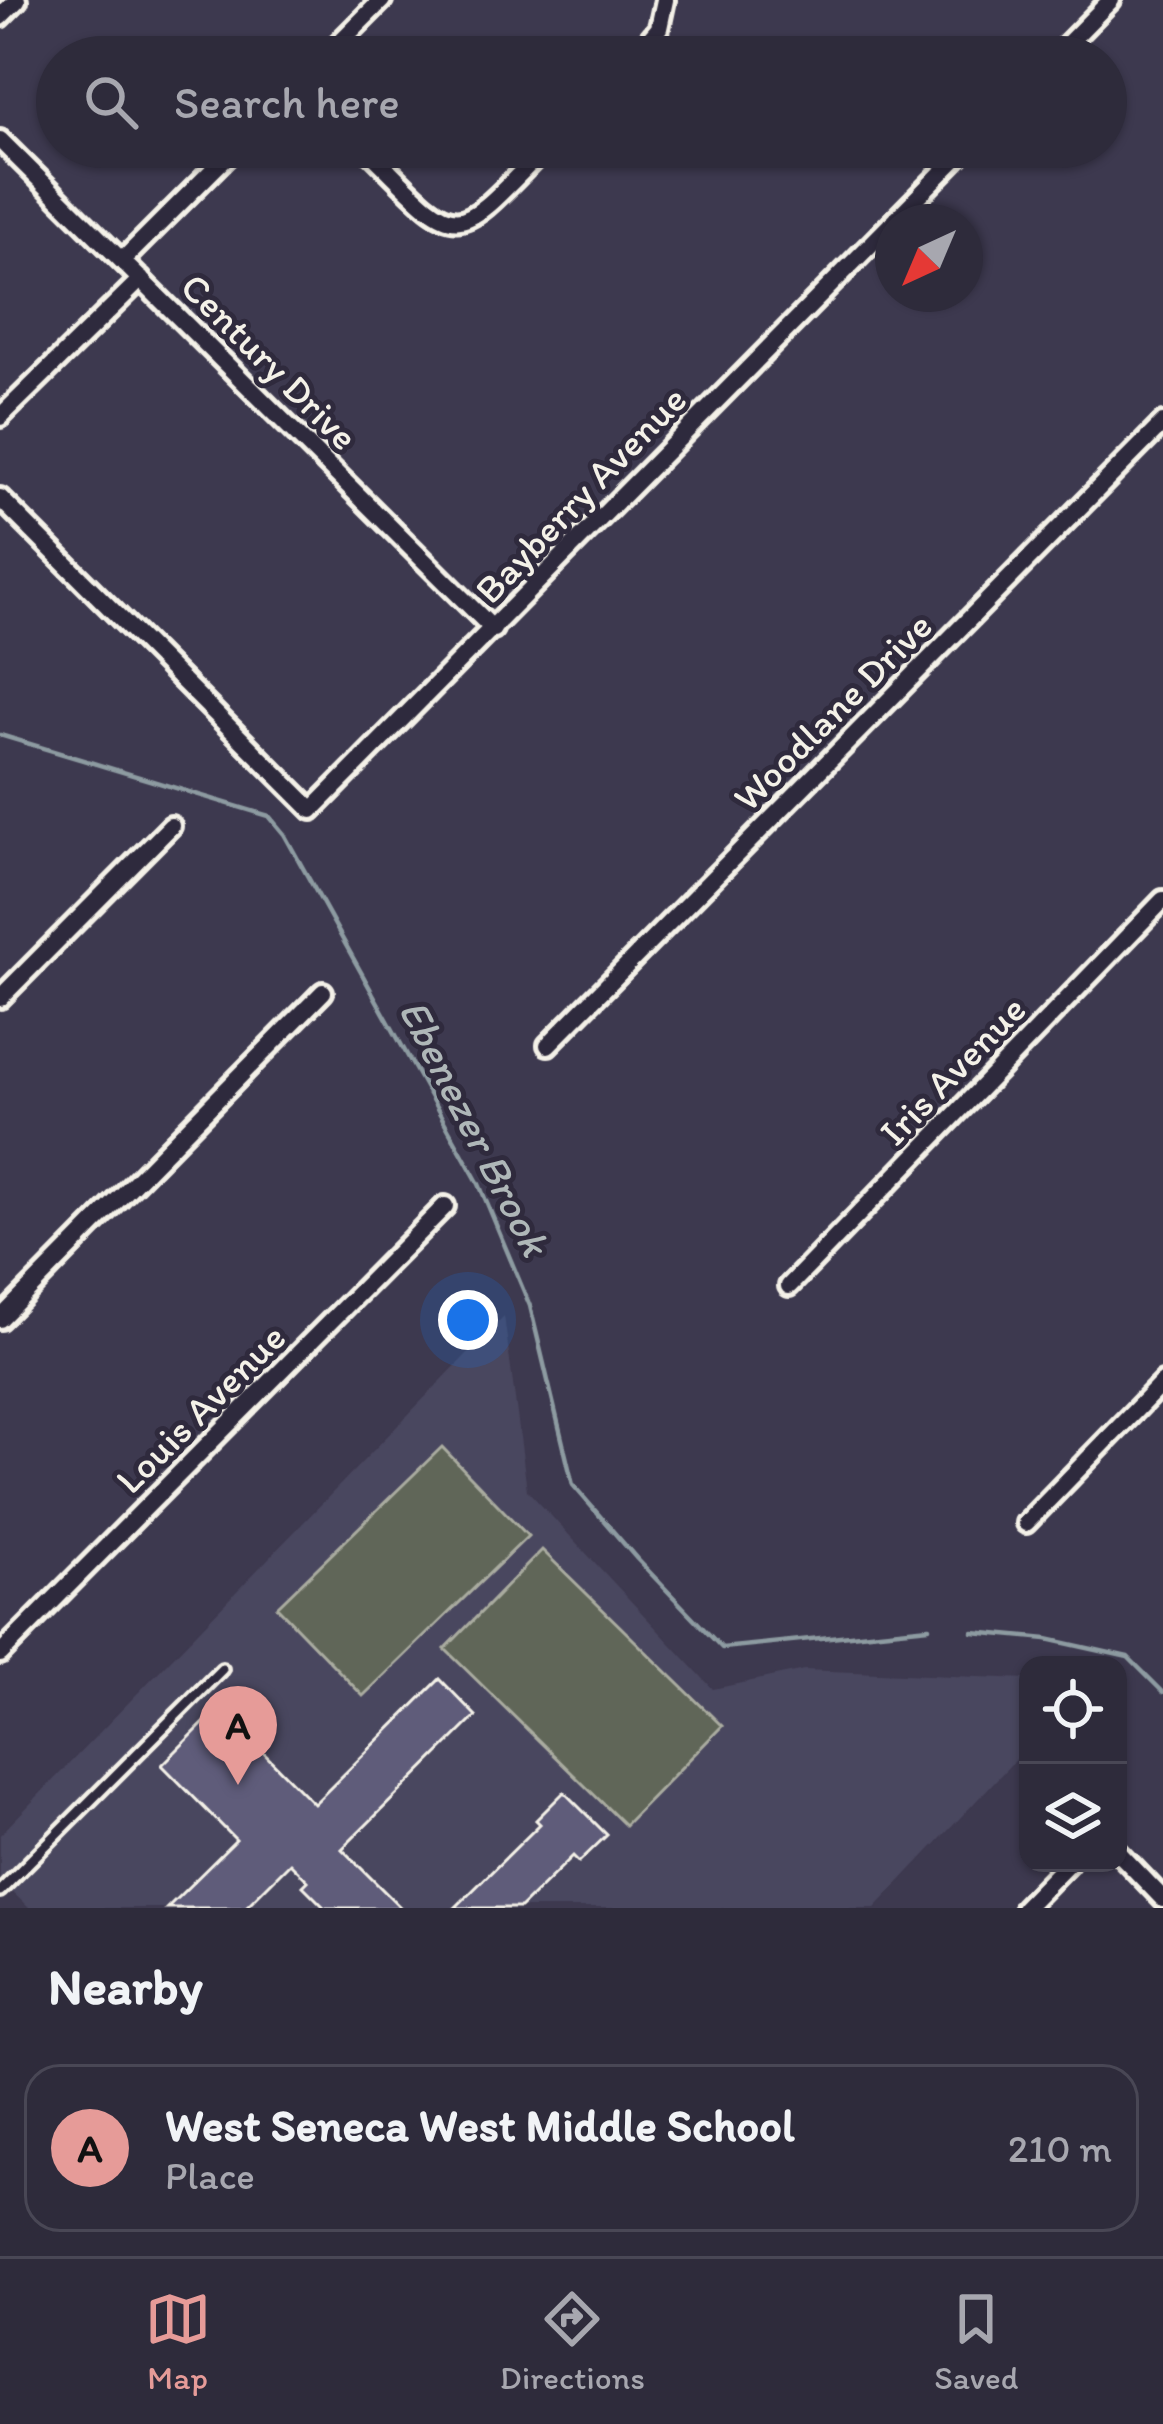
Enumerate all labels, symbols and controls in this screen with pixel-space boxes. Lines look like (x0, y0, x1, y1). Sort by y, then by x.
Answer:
search box (36, 36, 1127, 168)
icon: search (78, 69, 144, 135)
text: Search here (174, 75, 400, 129)
north arrow (875, 204, 983, 312)
street label: Century Drive (171, 263, 368, 460)
street label: Bayberry Avenue (465, 376, 696, 613)
street label: Woodlane Drive (723, 602, 942, 821)
street label: Iris Avenue (869, 986, 1035, 1155)
water label: Ebenezer Brook (388, 991, 562, 1266)
your location (438, 1290, 498, 1350)
street label: Louis Avenue (106, 1314, 295, 1503)
map controls (1019, 1656, 1127, 1872)
button: locate (1019, 1656, 1127, 1764)
pin: A (199, 1686, 277, 1785)
button: layers (1019, 1764, 1127, 1872)
text: Nearby (48, 1956, 203, 2017)
text: West Seneca West Middle School (165, 2098, 795, 2152)
text: A (78, 2125, 102, 2172)
text: 210 m (1008, 2125, 1112, 2172)
text: Place (165, 2152, 255, 2199)
tab: Map (145, 2286, 211, 2397)
tab: Directions (500, 2286, 645, 2397)
tab: Saved (934, 2286, 1018, 2397)

